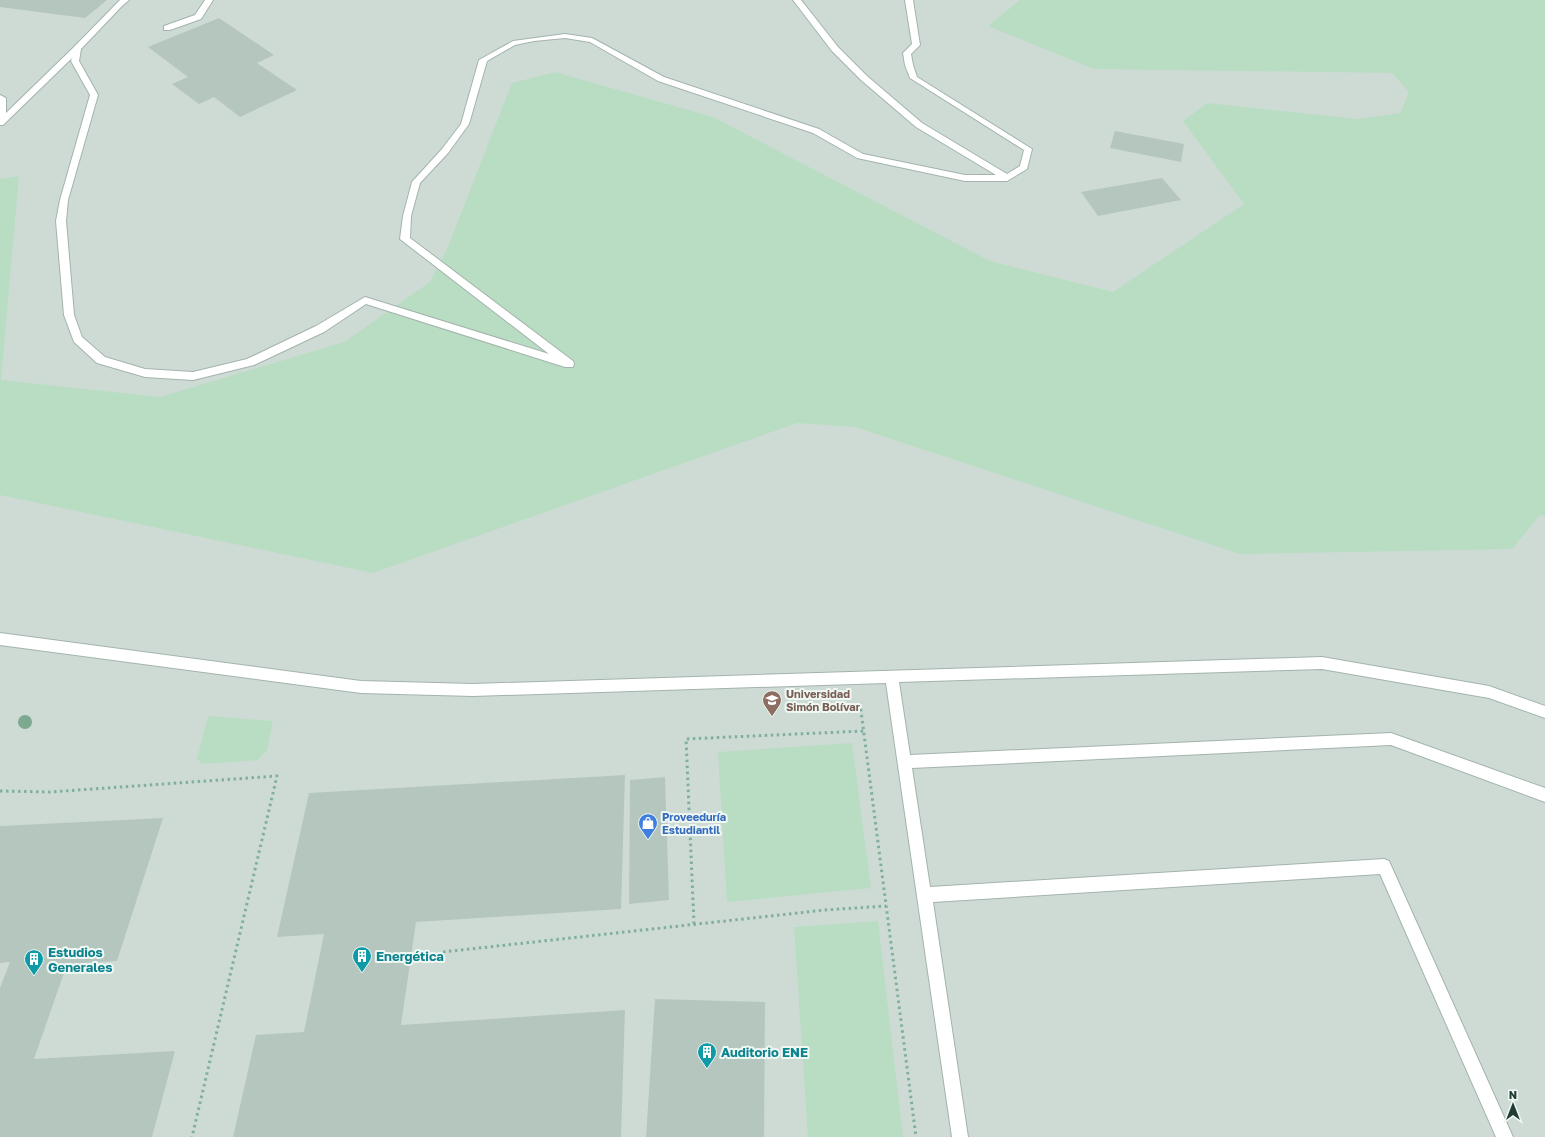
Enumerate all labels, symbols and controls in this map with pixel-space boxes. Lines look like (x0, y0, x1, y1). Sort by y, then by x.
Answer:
place label: Universidad Simón Bolívar (786, 687, 861, 713)
school or university icon: Universidad Simón Bolívar (761, 689, 783, 717)
place label: Proveeduría Estudiantil (662, 810, 726, 836)
shop icon: Proveeduría Estudiantil (637, 812, 659, 840)
place label: Estudios Generales (48, 944, 112, 975)
building icon: Energética (351, 945, 373, 973)
building icon: Estudios Generales (23, 948, 45, 976)
place label: Energética (376, 948, 444, 964)
building icon: Auditorio ENE (696, 1041, 718, 1069)
place label: Auditorio ENE (721, 1044, 808, 1060)
north arrow (1493, 1085, 1533, 1125)
text: N (1509, 1088, 1517, 1101)

